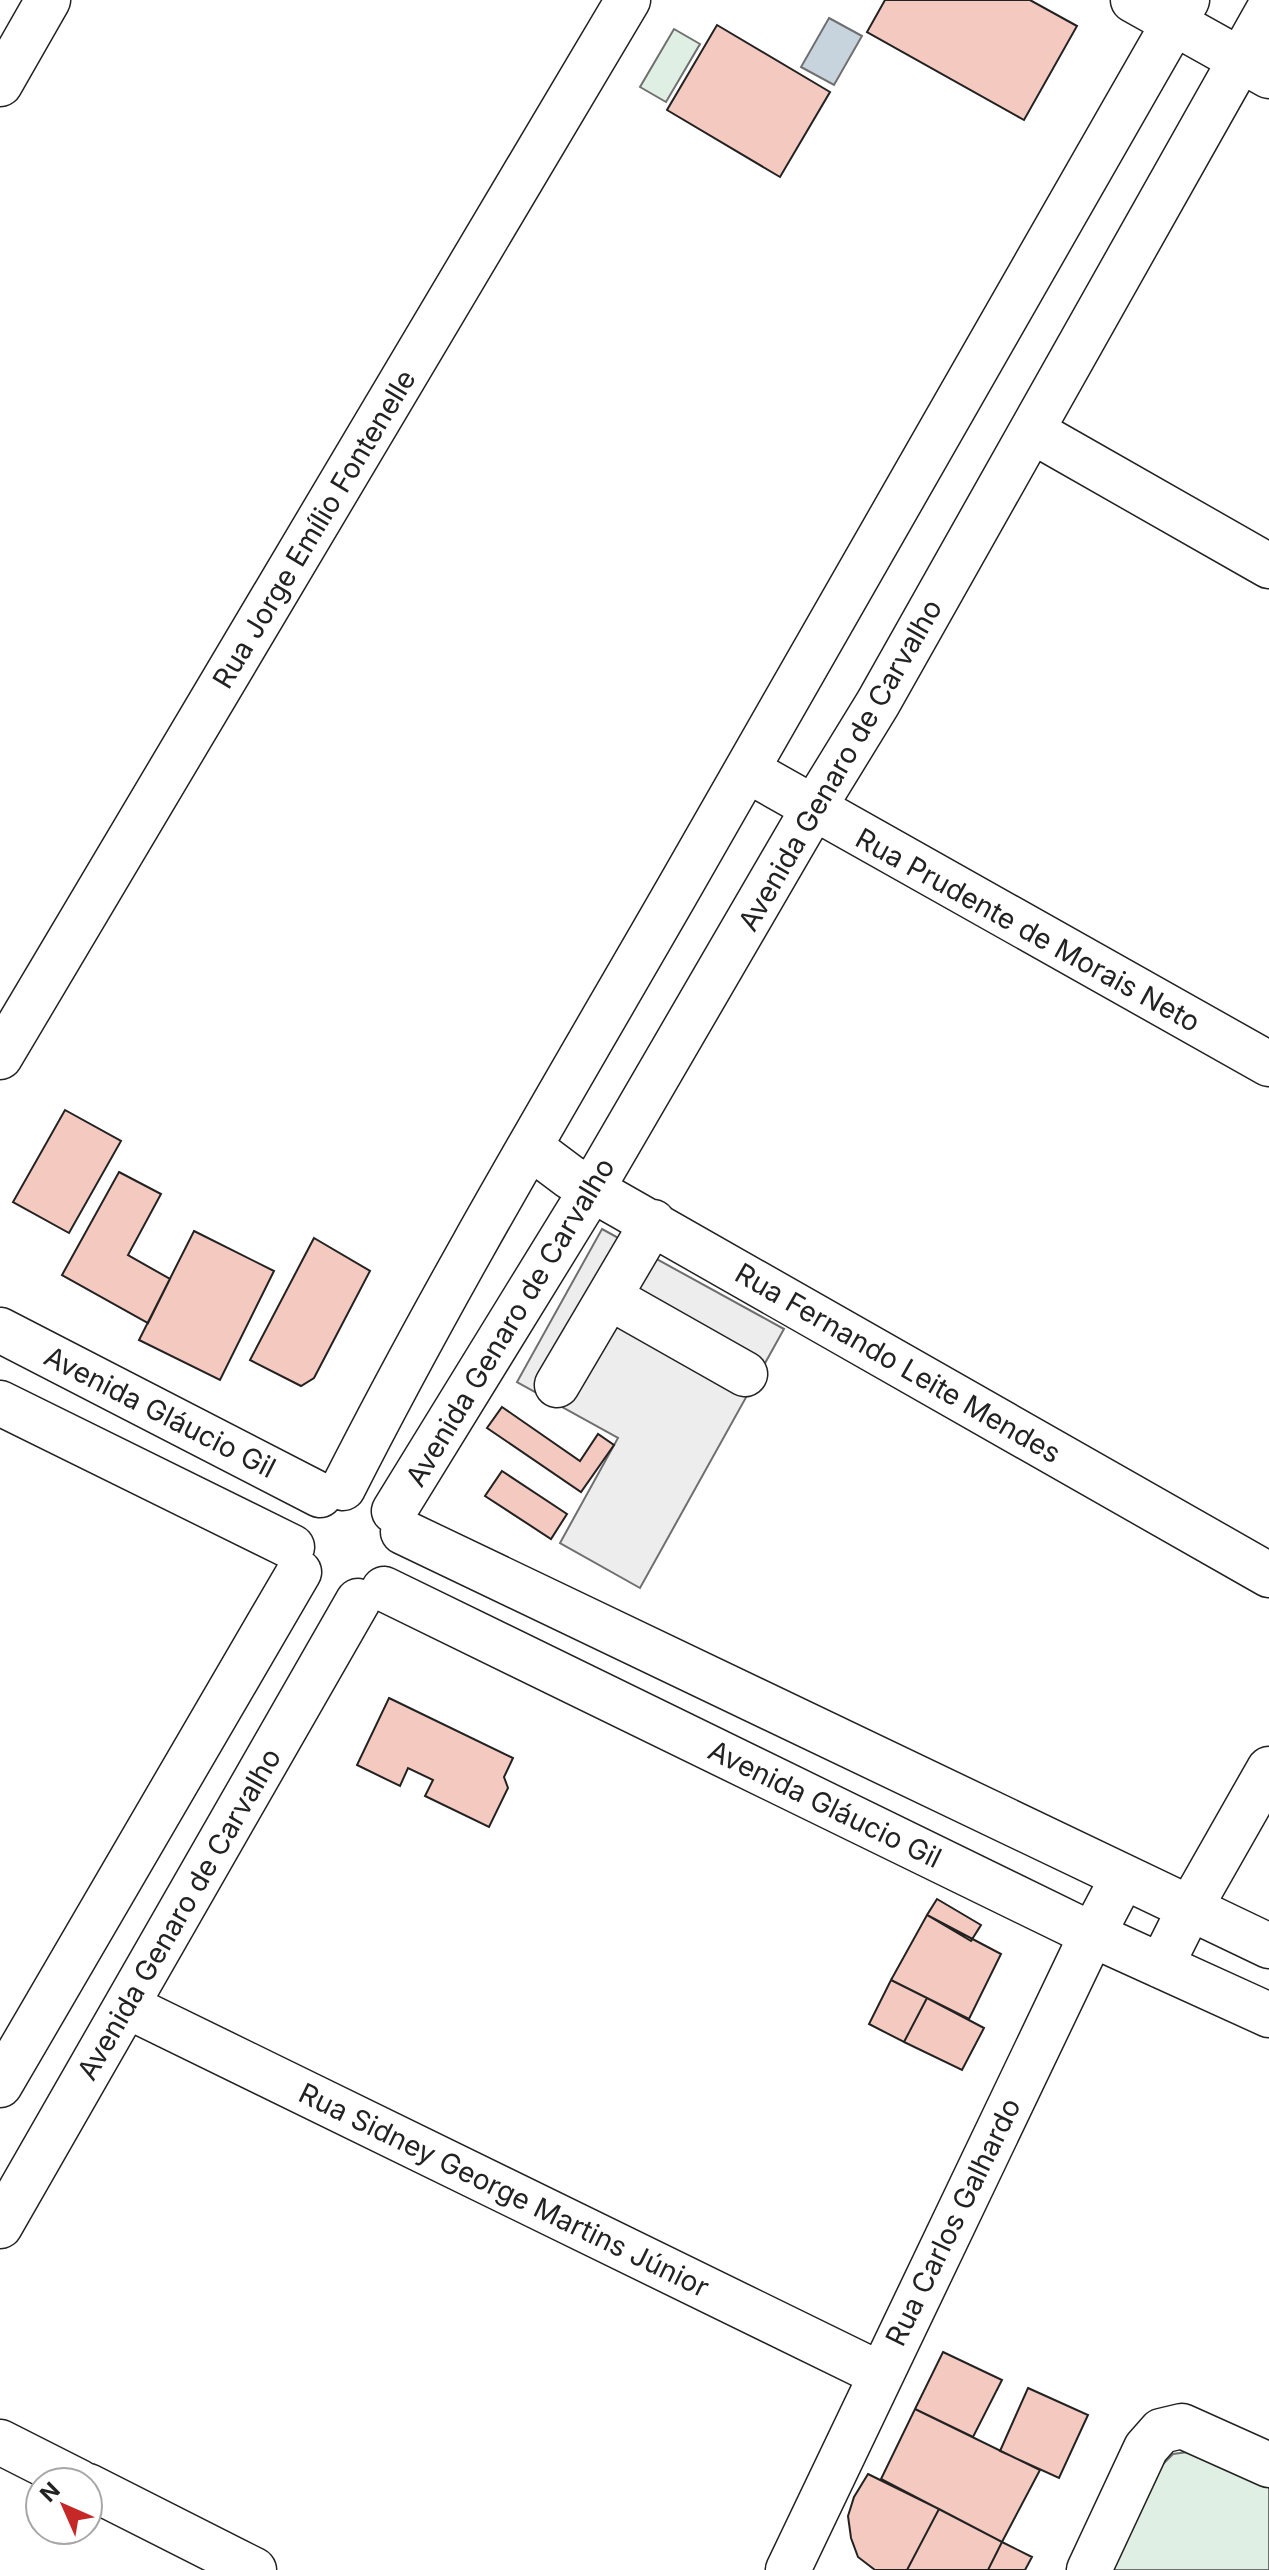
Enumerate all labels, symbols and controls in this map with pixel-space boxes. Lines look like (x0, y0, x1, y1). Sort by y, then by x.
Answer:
street label: Rua Jorge Emílio Fontenelle (205, 364, 423, 694)
street label: Avenida Genaro de Carvalho (731, 593, 949, 937)
street label: Rua Prudente de Morais Neto (850, 821, 1206, 1039)
street label: Avenida Genaro de Carvalho (398, 1152, 622, 1492)
street label: Rua Fernando Leite Mendes (729, 1256, 1067, 1470)
street label: Avenida Gláucio Gil (39, 1339, 281, 1485)
street label: Avenida Gláucio Gil (703, 1733, 947, 1875)
street label: Avenida Genaro de Carvalho (70, 1742, 288, 2086)
street label: Rua Sidney George Martins Júnior (294, 2076, 714, 2304)
street label: Rua Carlos Galhardo (878, 2093, 1028, 2351)
north arrow (24, 2466, 104, 2546)
text: N (35, 2477, 65, 2507)

